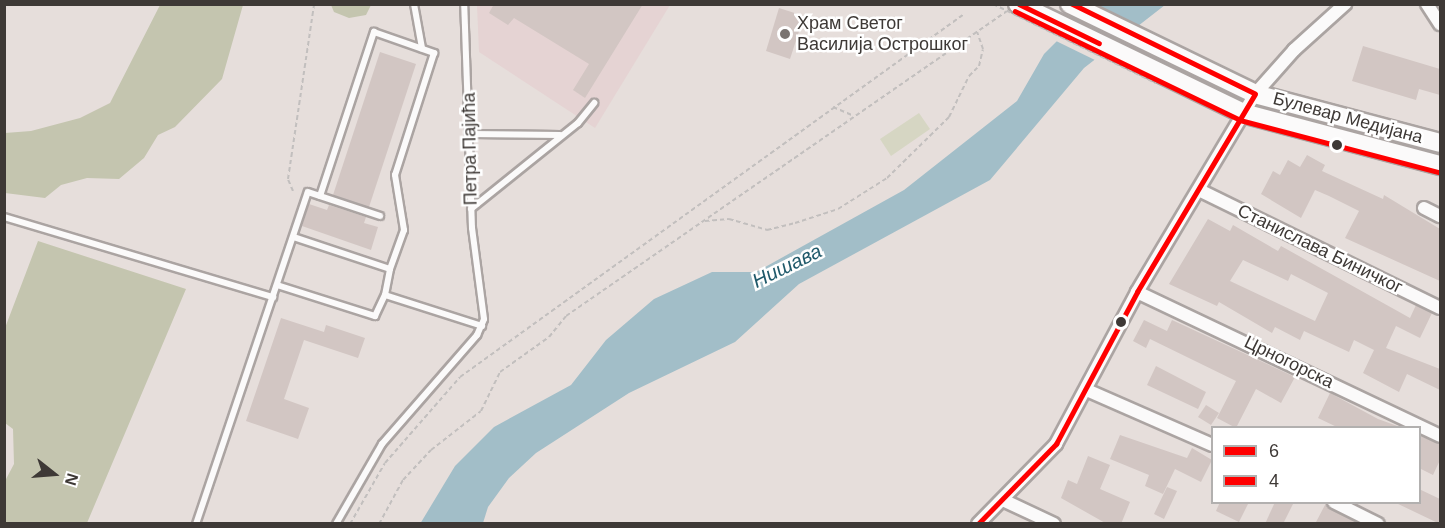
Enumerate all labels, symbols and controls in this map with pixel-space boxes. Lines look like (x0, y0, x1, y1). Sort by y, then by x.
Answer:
place label: Храм Светог Василија Острошког (797, 13, 968, 56)
marker: Храм Светог Василија Острошког (778, 27, 792, 41)
street label: Булевар Медијана (1271, 88, 1425, 148)
street label: Петра Пајића (458, 92, 482, 206)
unlabelled marker (1331, 139, 1343, 151)
street label: Станислава Биничког (1234, 200, 1406, 298)
water label: Нишава (748, 239, 826, 293)
unlabelled marker (1115, 316, 1127, 328)
street label: Црногорска (1241, 331, 1337, 393)
legend (1211, 426, 1421, 504)
text: 6 (1269, 441, 1279, 461)
north arrow (24, 444, 84, 504)
text: N (62, 471, 82, 487)
text: 4 (1269, 471, 1279, 491)

